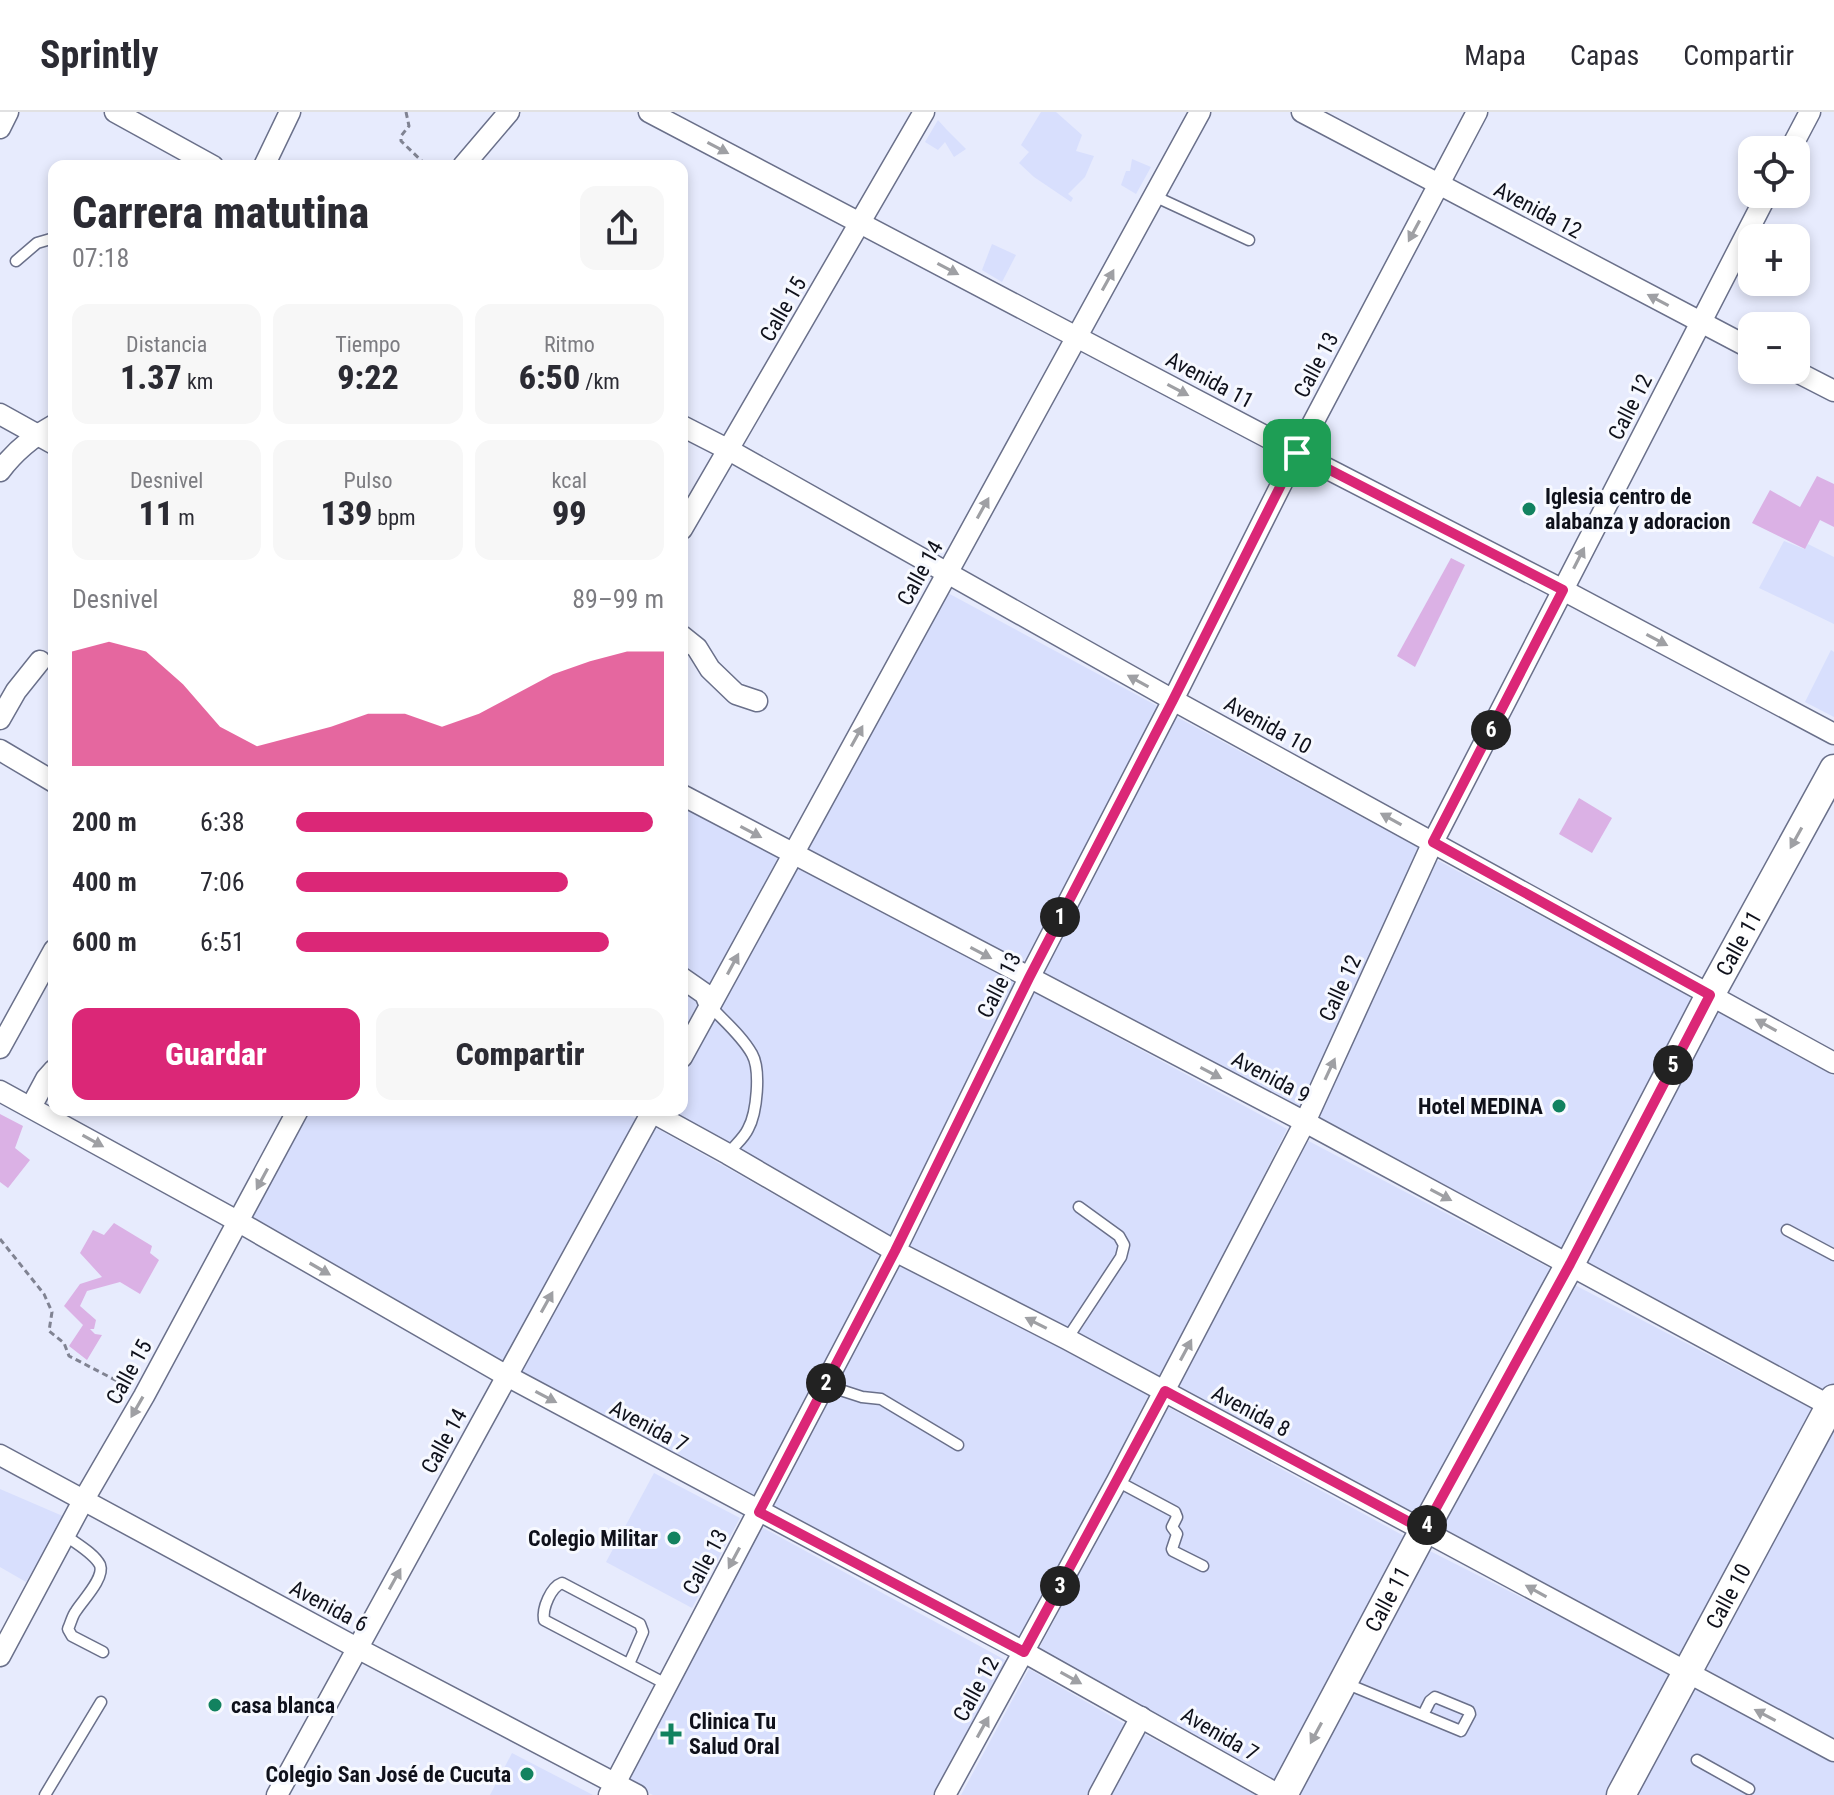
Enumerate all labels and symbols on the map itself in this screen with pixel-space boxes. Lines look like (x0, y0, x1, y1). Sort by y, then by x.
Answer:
one-way arrow (706, 142, 729, 155)
street label: Avenida 12 (1490, 177, 1586, 243)
one-way arrow (1408, 219, 1421, 242)
one-way arrow (937, 262, 959, 276)
one-way arrow (1101, 269, 1115, 291)
street label: Calle 15 (755, 272, 811, 346)
one-way arrow (1647, 293, 1669, 307)
street label: Calle 13 (1288, 328, 1344, 402)
street label: Avenida 11 (1162, 347, 1258, 413)
street label: Calle 12 (1603, 370, 1657, 444)
one-way arrow (1167, 383, 1189, 397)
pin (1263, 419, 1331, 487)
place label: Iglesia centro de alabanza y adoracion (1545, 484, 1731, 534)
one-way arrow (976, 497, 990, 519)
marker: Iglesia centro de alabanza y adoracion (1520, 500, 1538, 518)
street label: Calle 14 (892, 536, 948, 610)
one-way arrow (1572, 547, 1585, 570)
one-way arrow (1645, 633, 1668, 647)
one-way arrow (1127, 674, 1149, 688)
street label: Avenida 10 (1220, 691, 1316, 759)
pin: 6 (1471, 710, 1511, 750)
one-way arrow (850, 725, 864, 747)
one-way arrow (1379, 812, 1402, 826)
one-way arrow (739, 825, 762, 839)
one-way arrow (1790, 827, 1804, 849)
pin: 1 (1040, 897, 1080, 937)
street label: Calle 11 (1711, 906, 1766, 980)
one-way arrow (969, 946, 992, 959)
street label: Calle 13 (972, 948, 1026, 1022)
street label: Calle 12 (1314, 951, 1366, 1025)
one-way arrow (725, 953, 739, 975)
one-way arrow (1754, 1019, 1777, 1032)
pin: 5 (1653, 1045, 1693, 1085)
street label: Avenida 9 (1228, 1046, 1314, 1108)
one-way arrow (1323, 1057, 1336, 1080)
one-way arrow (1200, 1066, 1223, 1079)
place label: Hotel MEDINA (1418, 1094, 1543, 1119)
marker: Hotel MEDINA (1550, 1097, 1568, 1115)
one-way arrow (82, 1134, 104, 1148)
one-way arrow (255, 1168, 269, 1190)
one-way arrow (1430, 1187, 1452, 1201)
one-way arrow (309, 1261, 331, 1275)
one-way arrow (540, 1291, 554, 1314)
one-way arrow (1024, 1317, 1047, 1330)
street label: Calle 15 (101, 1335, 157, 1409)
one-way arrow (1180, 1339, 1193, 1362)
pin: 2 (806, 1363, 846, 1403)
street label: Avenida 8 (1208, 1380, 1294, 1442)
one-way arrow (535, 1390, 557, 1404)
street label: Avenida 7 (606, 1395, 692, 1457)
one-way arrow (130, 1396, 144, 1418)
street label: Calle 14 (416, 1404, 472, 1478)
pin: 4 (1407, 1505, 1447, 1545)
street label: Calle 13 (677, 1525, 733, 1599)
place label: Colegio Militar (528, 1526, 658, 1551)
marker: Colegio Militar (665, 1529, 683, 1547)
one-way arrow (727, 1547, 740, 1570)
street label: Calle 10 (1700, 1559, 1756, 1633)
street label: Calle 11 (1360, 1562, 1415, 1636)
pin: 3 (1040, 1566, 1080, 1606)
one-way arrow (388, 1568, 402, 1591)
street label: Avenida 6 (286, 1575, 372, 1637)
one-way arrow (1525, 1584, 1548, 1598)
street label: Calle 12 (948, 1652, 1004, 1726)
one-way arrow (1060, 1672, 1083, 1685)
place label: casa blanca (231, 1693, 335, 1718)
marker: casa blanca (206, 1696, 224, 1714)
street label: Avenida 7 (1177, 1702, 1263, 1766)
one-way arrow (1754, 1708, 1777, 1721)
place label: Clinica Tu Salud Oral (689, 1709, 780, 1759)
one-way arrow (976, 1715, 990, 1738)
one-way arrow (1310, 1722, 1324, 1744)
marker: Clinica Tu Salud Oral (660, 1723, 682, 1745)
place label: Colegio San José de Cucuta (265, 1762, 511, 1787)
marker: Colegio San José de Cucuta (518, 1765, 536, 1783)

